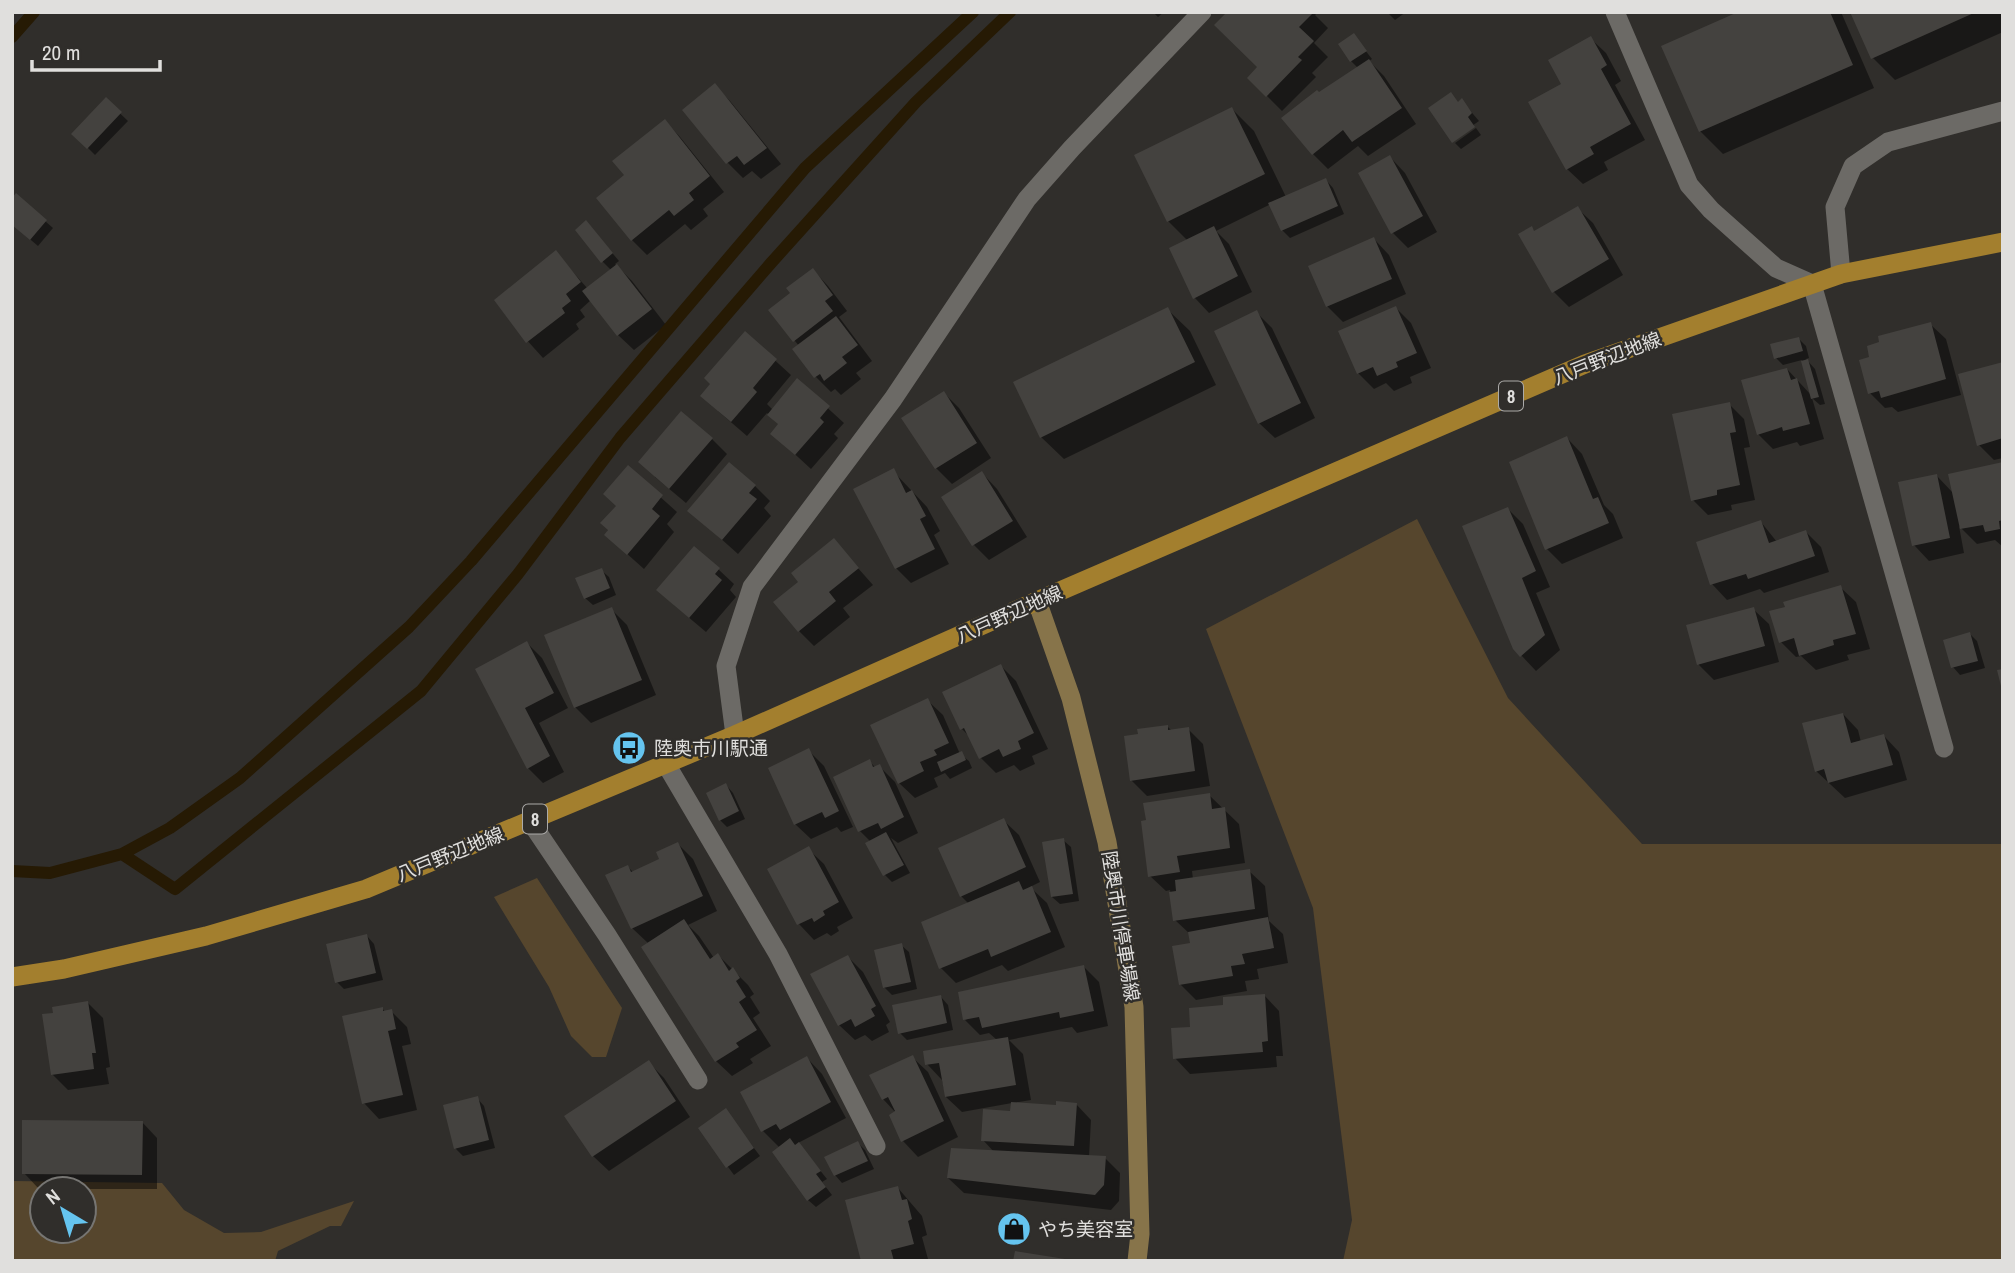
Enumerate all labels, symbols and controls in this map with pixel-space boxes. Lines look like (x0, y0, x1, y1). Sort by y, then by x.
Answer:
scale bar (32, 28, 159, 72)
text: 20 m (42, 38, 80, 67)
street label: 八戸野辺地線 (1549, 325, 1665, 391)
road number: 8 (1499, 382, 1523, 410)
street label: 八戸野辺地線 (952, 579, 1066, 649)
bus stop icon: 陸奥市川駅通 (610, 729, 648, 767)
place label: 陸奥市川駅通 (654, 735, 768, 761)
road number: 8 (523, 804, 547, 834)
street label: 八戸野辺地線 (392, 821, 508, 887)
street label: 陸奥市川停車場線 (1096, 849, 1146, 1003)
north arrow (28, 1175, 98, 1245)
text: N (40, 1183, 65, 1210)
shop icon: やち美容室 (995, 1210, 1033, 1248)
place label: やち美容室 (1038, 1216, 1133, 1242)

